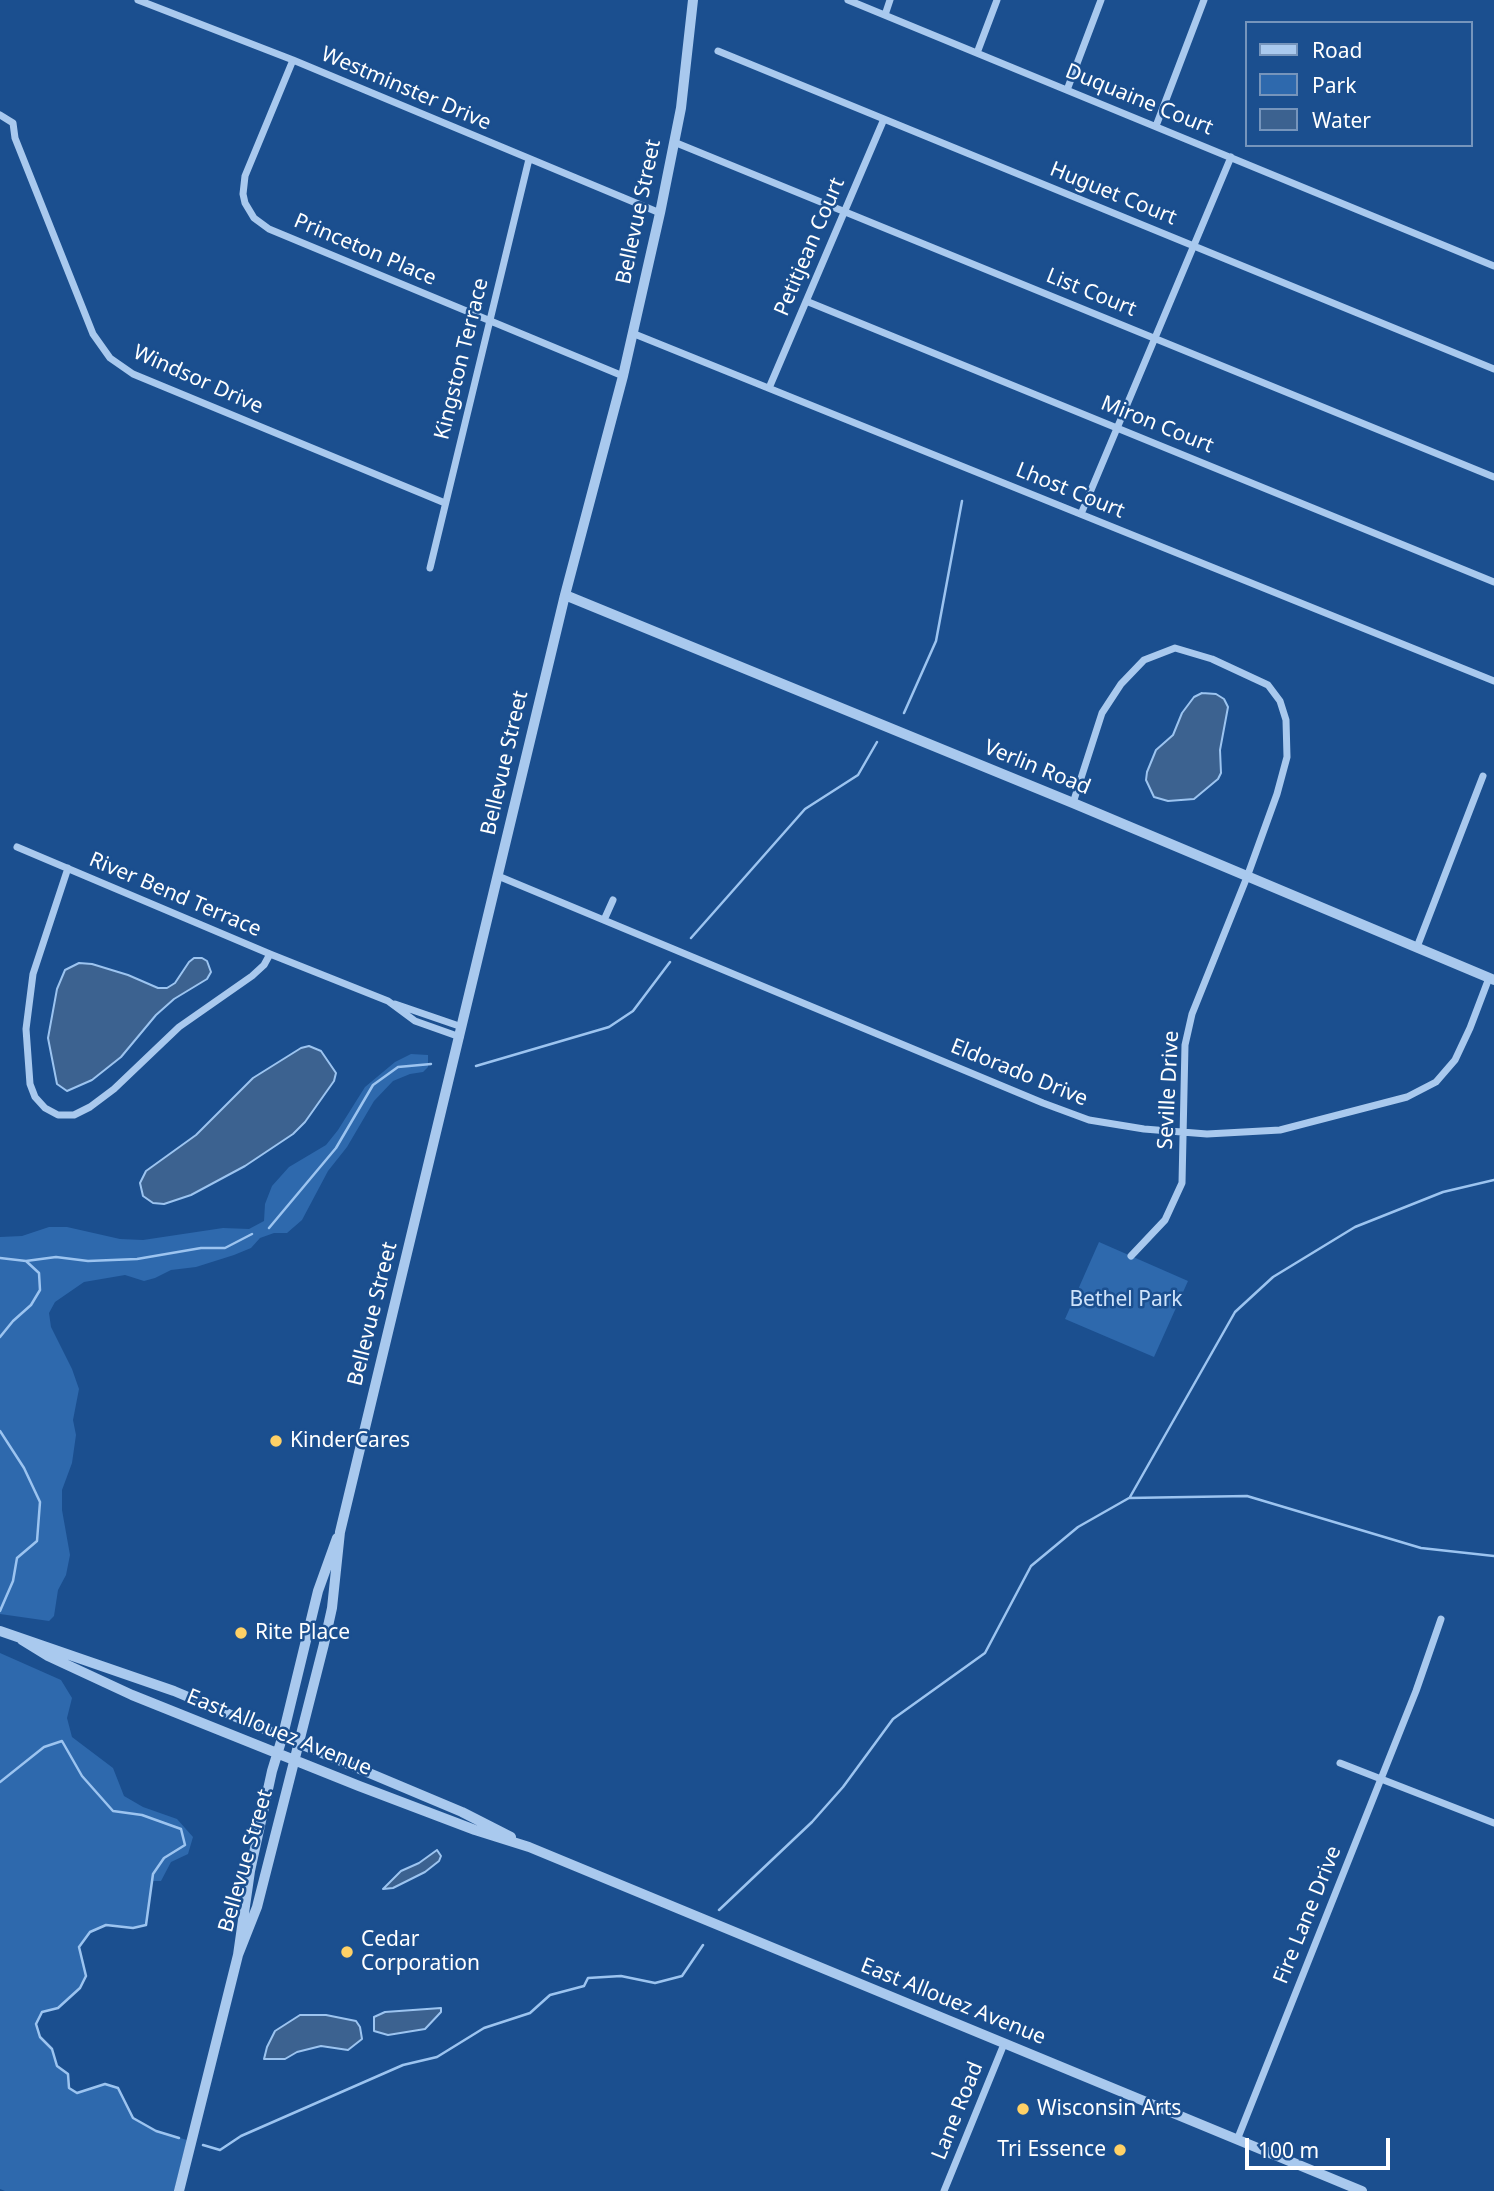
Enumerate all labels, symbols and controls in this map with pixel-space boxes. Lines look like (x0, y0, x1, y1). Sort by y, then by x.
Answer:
legend (1246, 21, 1473, 147)
text: Road (1312, 36, 1362, 64)
street label: Westminster Drive (317, 42, 495, 136)
street label: Duquaine Court (1062, 59, 1216, 141)
text: Park (1312, 71, 1356, 99)
text: Water (1312, 106, 1371, 134)
street label: Bellevue Street (611, 137, 667, 287)
street label: Huguet Court (1046, 157, 1180, 231)
street label: Petitjean Court (770, 174, 850, 320)
street label: Princeton Place (290, 209, 440, 291)
street label: List Court (1042, 264, 1140, 322)
street label: Kingston Terrace (430, 276, 494, 442)
street label: Windsor Drive (129, 340, 267, 420)
street label: Miron Court (1097, 391, 1217, 459)
street label: Lhost Court (1012, 458, 1128, 524)
street label: Bellevue Street (476, 688, 534, 838)
street label: Verlin Road (980, 735, 1094, 801)
street label: River Bend Terrace (85, 847, 265, 943)
street label: Seville Drive (1153, 1030, 1185, 1150)
street label: Eldorado Drive (947, 1034, 1091, 1112)
street label: Bellevue Street (343, 1239, 403, 1389)
park label: Bethel Park (1069, 1287, 1183, 1313)
place label: KinderCares (290, 1428, 410, 1454)
marker: KinderCares (268, 1433, 284, 1449)
place label: Rite Place (255, 1620, 350, 1646)
marker: Rite Place (233, 1625, 249, 1641)
street label: East Allouez Avenue (183, 1684, 375, 1782)
street label: Bellevue Street (214, 1787, 278, 1935)
street label: Fire Lane Drive (1269, 1842, 1347, 1988)
place label: Cedar Corporation (361, 1927, 480, 1977)
marker: Cedar Corporation (339, 1944, 355, 1960)
street label: East Allouez Avenue (857, 1953, 1049, 2051)
street label: Lane Road (927, 2058, 989, 2164)
place label: Wisconsin Arts (1037, 2096, 1181, 2122)
marker: Wisconsin Arts (1015, 2101, 1031, 2117)
scale bar (1249, 2124, 1394, 2168)
text: 100 m (1258, 2136, 1319, 2164)
place label: Tri Essence (997, 2137, 1106, 2163)
marker: Tri Essence (1112, 2142, 1128, 2158)

